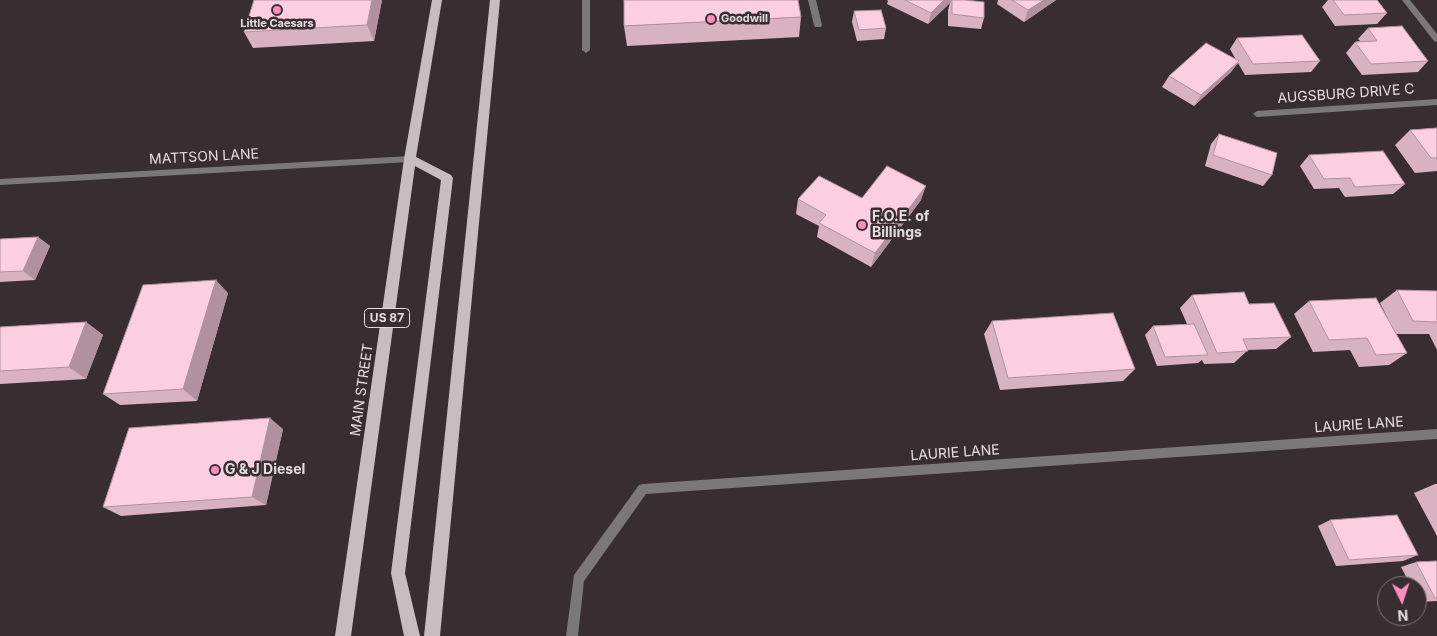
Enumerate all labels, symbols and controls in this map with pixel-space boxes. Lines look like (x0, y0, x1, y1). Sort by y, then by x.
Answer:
marker: Little Caesars (271, 4, 283, 16)
place label: Goodwill (721, 12, 768, 26)
marker: Goodwill (705, 13, 717, 25)
place label: Little Caesars (240, 17, 314, 31)
street label: AUGSBURG DRIVE C (1277, 81, 1415, 107)
street label: MATTSON LANE (149, 146, 259, 168)
place label: F.O.E. of Billings (872, 209, 929, 242)
marker: F.O.E. of Billings (856, 219, 868, 231)
road number: US 87 (364, 308, 410, 328)
street label: MAIN STREET (347, 343, 377, 437)
street label: LAURIE LANE (1314, 414, 1404, 436)
street label: LAURIE LANE (910, 442, 1000, 464)
place label: G & J Diesel (225, 462, 305, 478)
marker: G & J Diesel (209, 464, 221, 476)
north arrow (1377, 576, 1427, 626)
text: N (1397, 607, 1409, 624)

